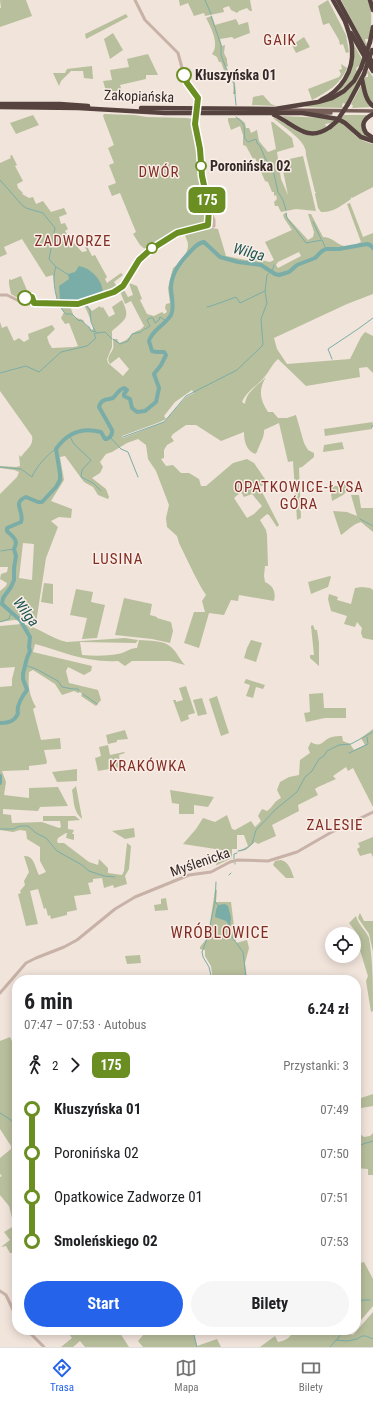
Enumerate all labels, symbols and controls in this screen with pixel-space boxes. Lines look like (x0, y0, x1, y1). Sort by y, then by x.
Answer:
district label: GAIK (263, 31, 297, 49)
marker: Kłuszyńska 01 (176, 67, 192, 83)
place label: Kłuszyńska 01 (195, 67, 276, 83)
street label: Zakopiańska (104, 87, 174, 105)
place label: Poronińska 02 (210, 158, 291, 174)
marker: Poronińska 02 (195, 160, 207, 172)
district label: DWÓR (139, 163, 179, 181)
line badge: 175 (184, 187, 230, 213)
text: 175 (196, 192, 218, 208)
district label: ZADWORZE (35, 232, 111, 250)
water label: Wilga (231, 239, 267, 265)
unlabelled marker (146, 242, 158, 254)
unlabelled marker (17, 290, 33, 306)
district label: OPATKOWICE-ŁYSA GÓRA (234, 478, 364, 513)
district label: LUSINA (93, 550, 143, 568)
water label: Wilga (9, 594, 43, 630)
district label: KRAKÓWKA (109, 757, 187, 775)
district label: ZALESIE (306, 816, 364, 834)
street label: Myślenicka (168, 844, 232, 880)
district label: WRÓBLOWICE (171, 922, 269, 942)
map controls (325, 927, 361, 963)
button: locate (325, 927, 361, 963)
text: 6 min (24, 989, 73, 1014)
text: 6.24 zł (307, 1000, 349, 1018)
text: 07:47 – 07:53 · Autobus (24, 1017, 147, 1032)
icon: walk (24, 1054, 46, 1076)
icon: forward (64, 1054, 86, 1076)
text: 175 (100, 1057, 122, 1073)
text: 2 (52, 1058, 58, 1073)
text: Przystanki: 3 (283, 1058, 349, 1073)
text: Kłuszyńska 01 (54, 1100, 141, 1118)
text: 07:49 (320, 1102, 349, 1117)
text: Poronińska 02 (54, 1144, 139, 1162)
text: 07:50 (320, 1146, 349, 1161)
text: Opatkowice Zadworze 01 (54, 1188, 203, 1206)
text: 07:51 (320, 1190, 349, 1205)
text: Smoleńskiego 02 (54, 1232, 158, 1250)
text: 07:53 (320, 1234, 349, 1249)
button: Start (24, 1281, 183, 1327)
button: Bilety (191, 1281, 349, 1327)
tab: Trasa (50, 1357, 74, 1394)
tab: Mapa (174, 1357, 199, 1394)
tab: Bilety (299, 1357, 323, 1394)

